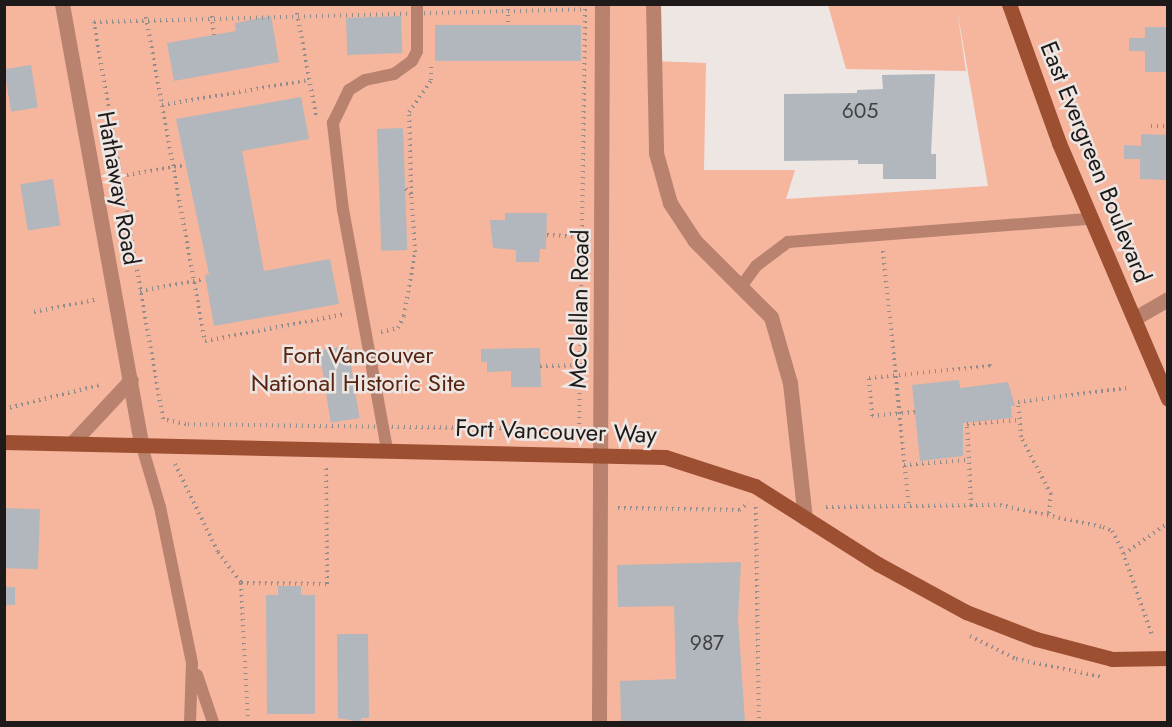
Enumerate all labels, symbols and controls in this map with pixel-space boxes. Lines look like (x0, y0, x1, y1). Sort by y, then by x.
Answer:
street label: East Evergreen Boulevard (1034, 37, 1158, 287)
house number: 605 (842, 98, 878, 124)
street label: Hathaway Road (91, 109, 147, 267)
street label: McClellan Road (563, 229, 595, 389)
park label: Fort Vancouver National Historic Site (251, 341, 465, 397)
street label: Fort Vancouver Way (455, 413, 657, 449)
house number: 987 (690, 630, 724, 656)

